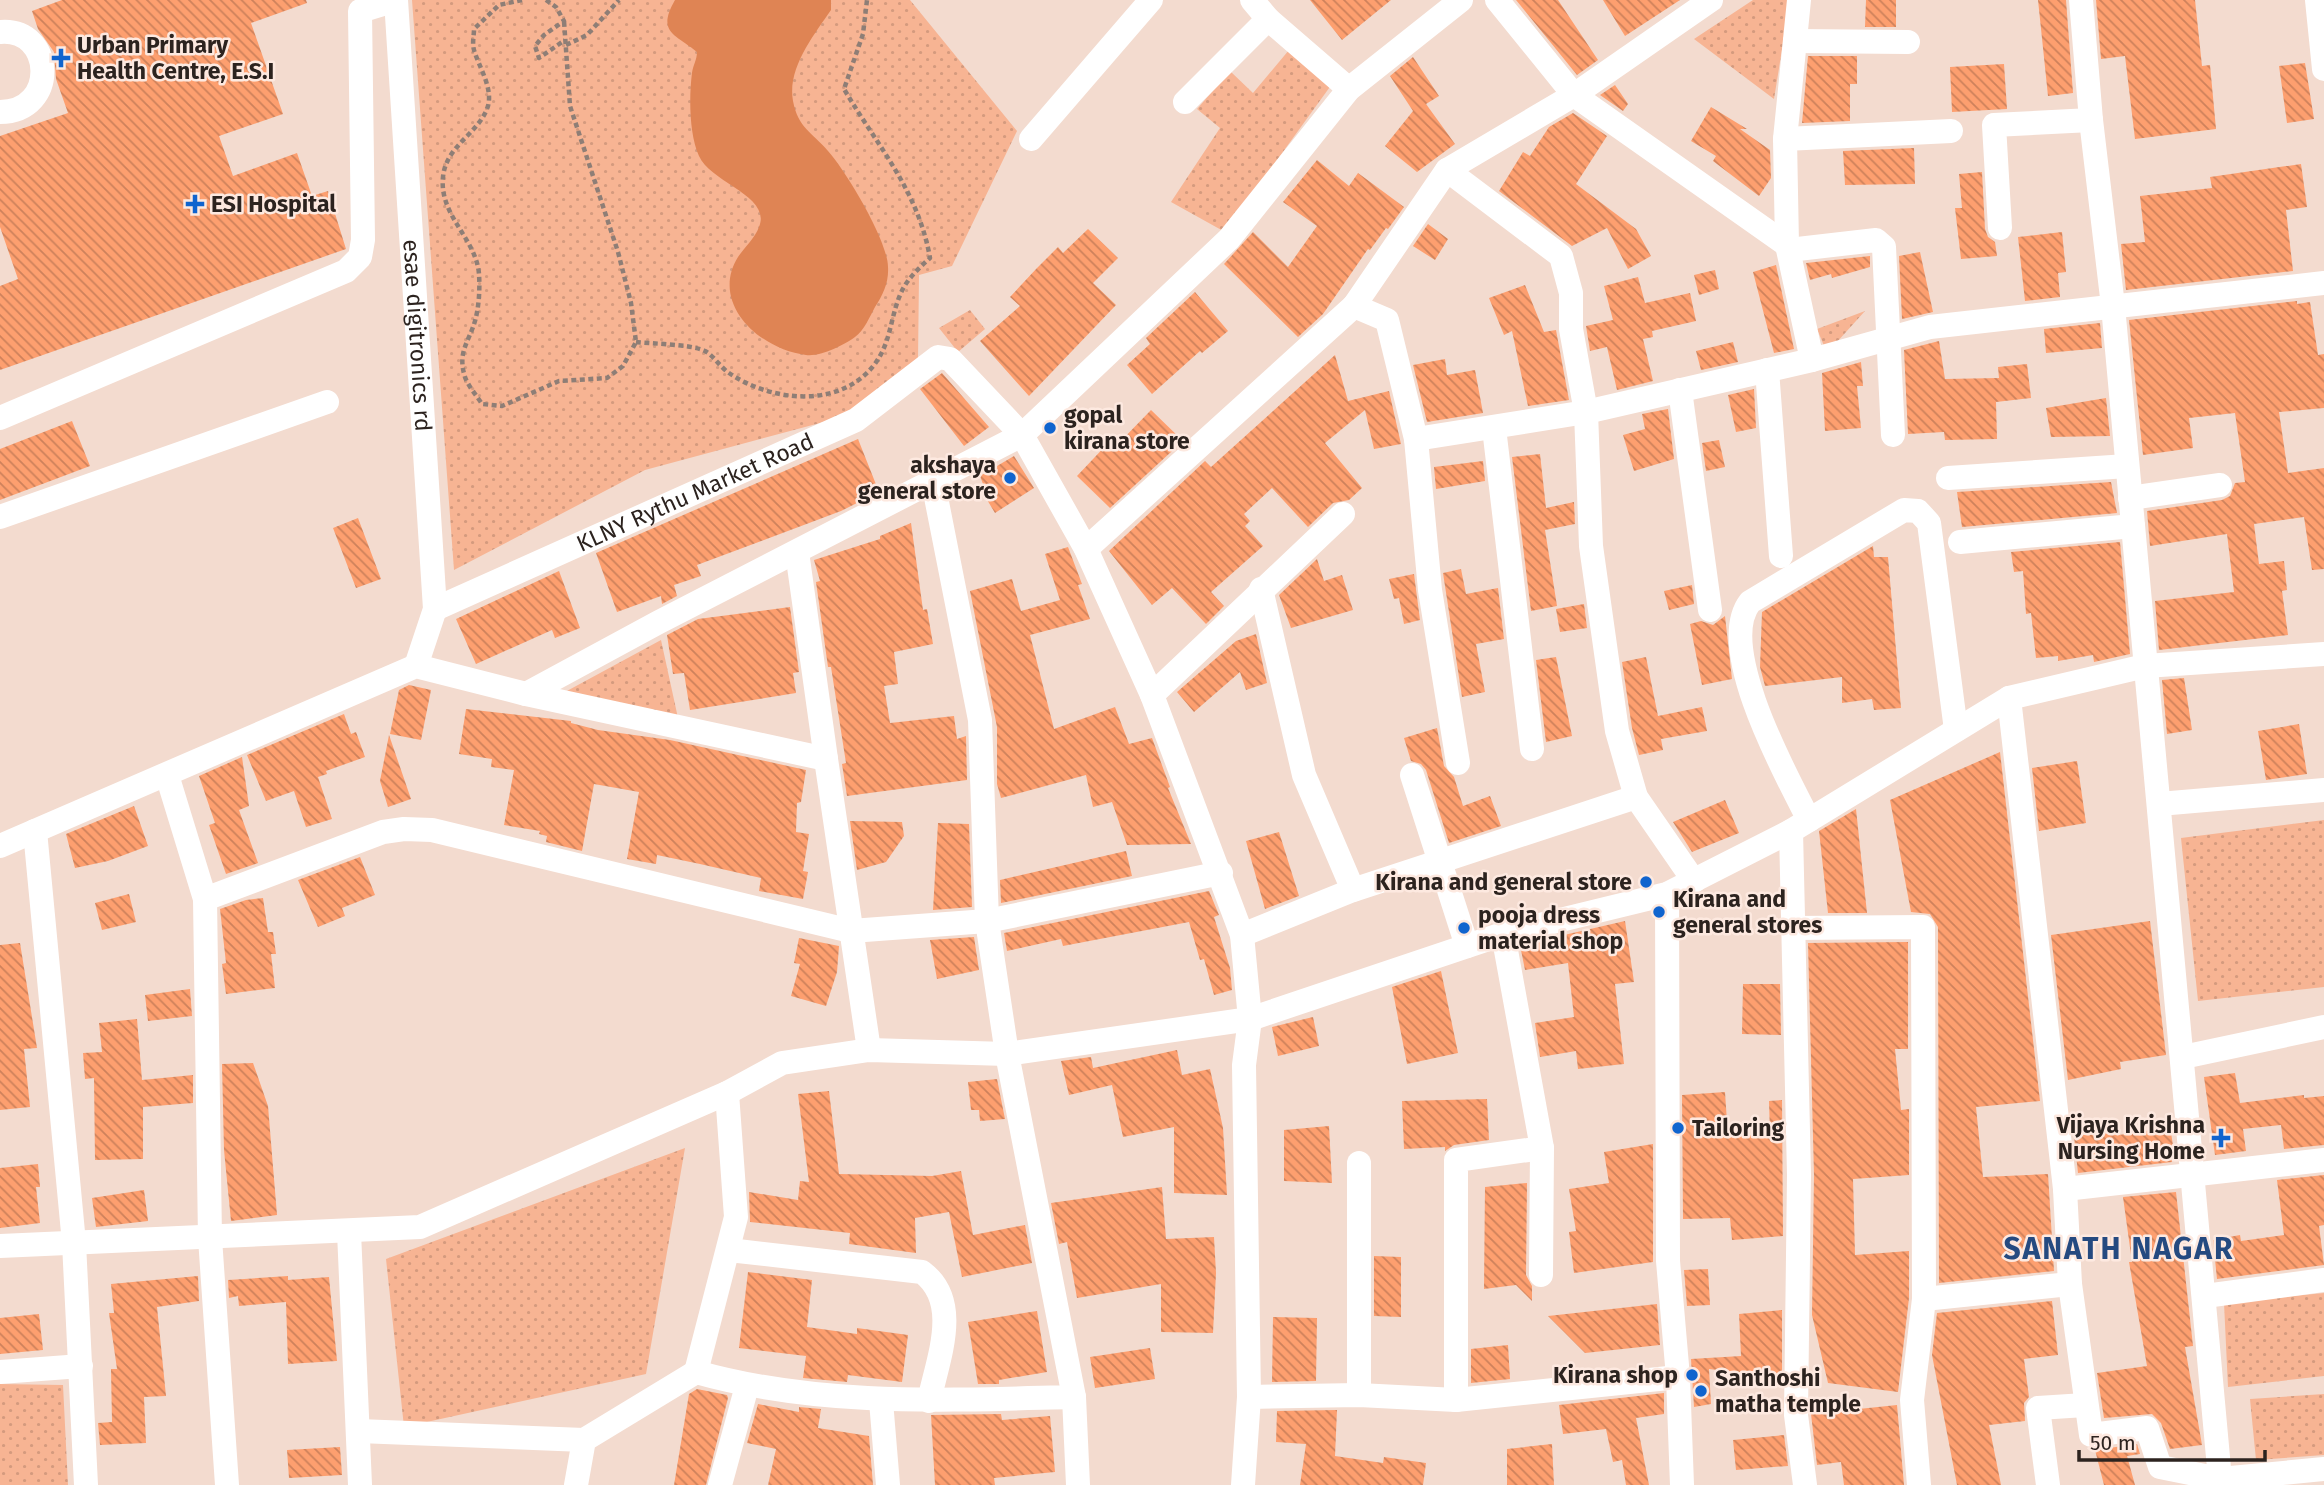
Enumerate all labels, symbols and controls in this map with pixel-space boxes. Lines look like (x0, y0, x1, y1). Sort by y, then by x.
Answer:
place label: Urban Primary Health Centre, E.S.I (77, 31, 274, 85)
marker: Urban Primary Health Centre, E.S.I (51, 48, 71, 68)
place label: ESI Hospital (211, 190, 336, 218)
marker: ESI Hospital (185, 194, 205, 214)
street label: esae digitronics rd (397, 238, 438, 432)
place label: gopal kirana store (1064, 401, 1190, 455)
marker: gopal kirana store (1042, 420, 1058, 436)
street label: KLNY Rythu Market Road (572, 427, 818, 558)
place label: akshaya general store (858, 451, 996, 505)
marker: akshaya general store (1002, 470, 1018, 486)
place label: Kirana and general store (1375, 868, 1632, 896)
marker: Kirana and general store (1638, 874, 1654, 890)
place label: Kirana and general stores (1673, 885, 1822, 939)
place label: pooja dress material shop (1478, 901, 1623, 955)
marker: Kirana and general stores (1651, 904, 1667, 920)
marker: pooja dress material shop (1456, 920, 1472, 936)
place label: Vijaya Krishna Nursing Home (2056, 1111, 2205, 1165)
place label: Tailoring (1692, 1114, 1784, 1142)
marker: Tailoring (1670, 1120, 1686, 1136)
marker: Vijaya Krishna Nursing Home (2211, 1128, 2231, 1148)
district label: SANATH NAGAR (2004, 1231, 2234, 1267)
place label: Kirana shop (1553, 1361, 1678, 1389)
place label: Santhoshi matha temple (1715, 1364, 1861, 1418)
marker: Kirana shop (1684, 1367, 1700, 1383)
marker: Santhoshi matha temple (1693, 1383, 1709, 1399)
scale bar (2079, 1418, 2264, 1462)
text: 50 m (2090, 1430, 2136, 1456)

